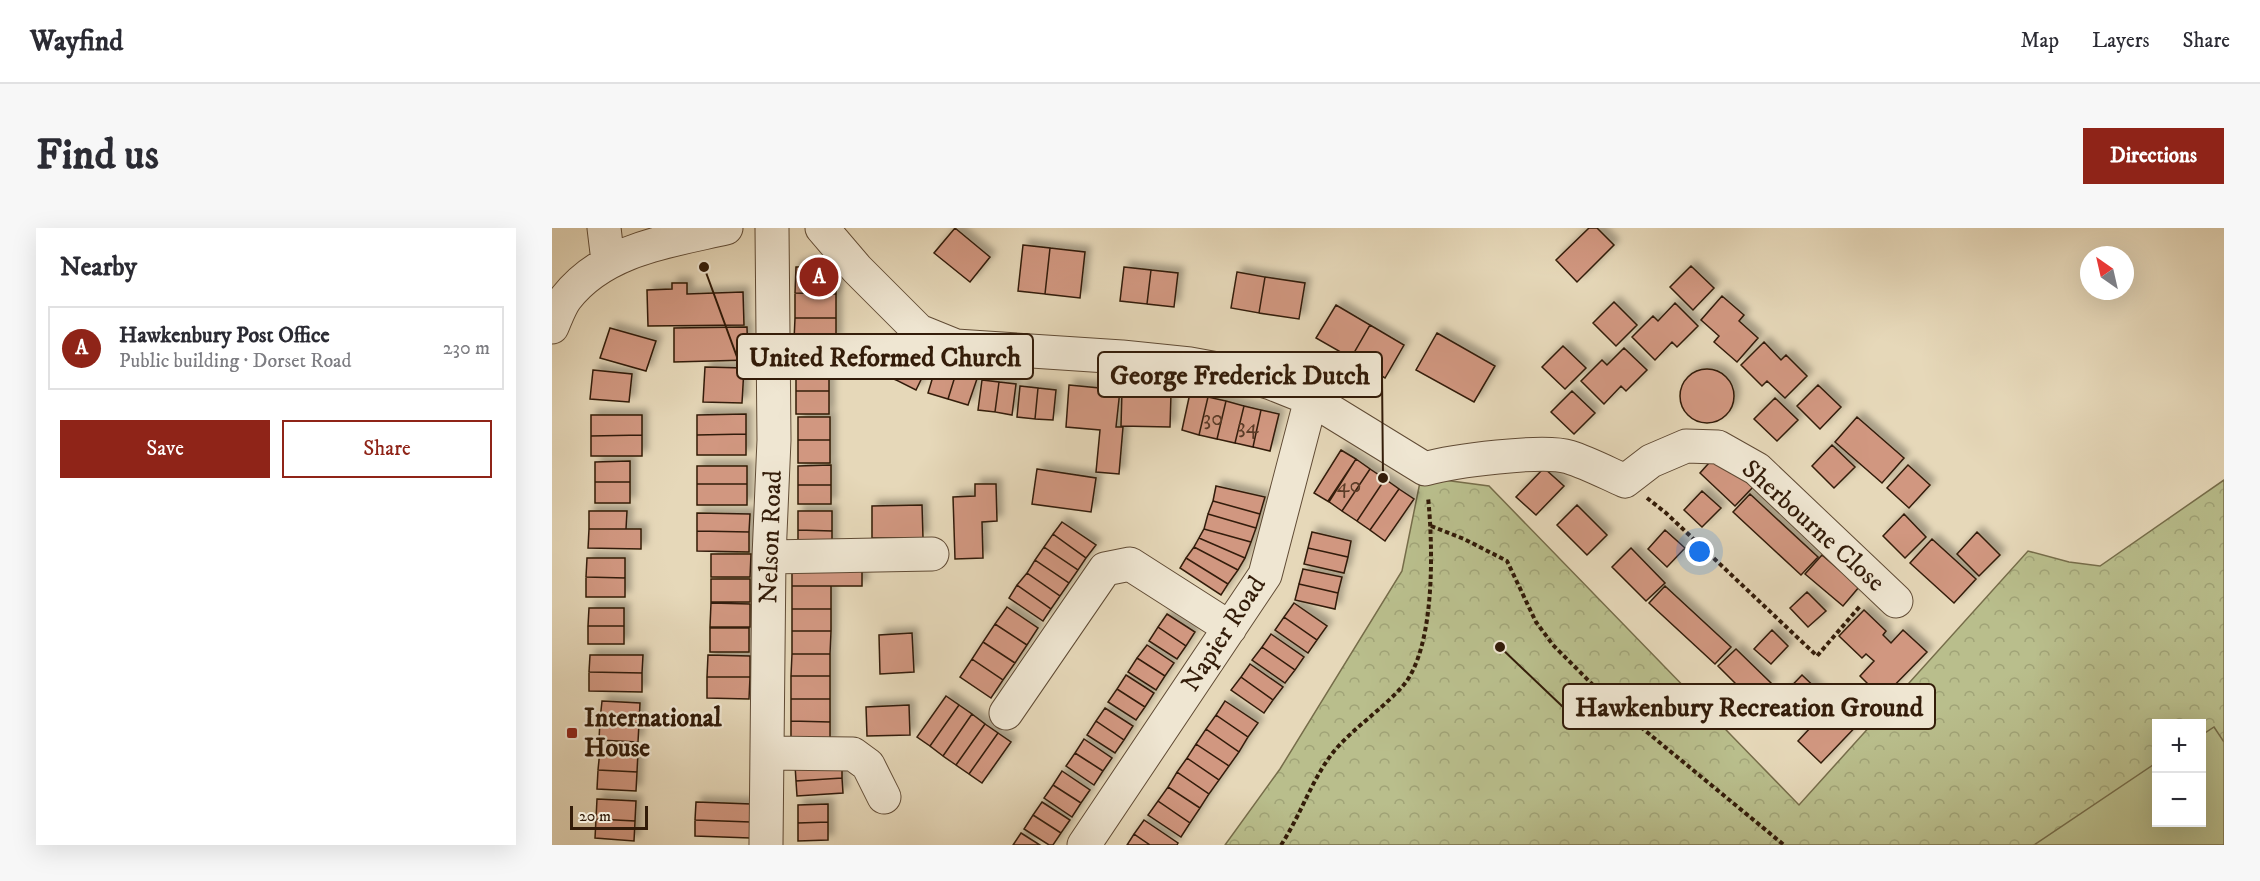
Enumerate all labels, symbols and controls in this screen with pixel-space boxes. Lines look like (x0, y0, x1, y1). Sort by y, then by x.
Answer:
text: Wayfind (30, 24, 123, 59)
text: Map (2020, 28, 2059, 54)
text: Layers (2092, 28, 2150, 54)
text: Share (2183, 28, 2230, 54)
button: Directions (2083, 128, 2224, 184)
text: Find us (36, 130, 159, 182)
north arrow (2080, 246, 2134, 300)
text: Nearby (60, 251, 137, 284)
pin: A (800, 254, 838, 300)
text: Hawkenbury Post Office (119, 322, 330, 349)
callout: United Reformed Church (737, 334, 1033, 379)
text: A (75, 336, 88, 361)
text: 230 m (443, 336, 490, 361)
text: United Reformed Church (749, 341, 1022, 375)
text: Public building · Dorset Road (119, 349, 352, 374)
callout: George Frederick Dutch (1098, 352, 1382, 397)
text: George Frederick Dutch (1110, 359, 1371, 393)
house number: 30 (1203, 405, 1223, 432)
house number: 34 (1238, 413, 1260, 440)
button: Save (60, 420, 270, 478)
button: Share (282, 420, 492, 478)
street label: Sherbourne Close (1734, 453, 1892, 599)
street label: Nelson Road (752, 470, 790, 604)
house number: 40 (1337, 472, 1361, 499)
your location (1685, 537, 1714, 566)
street label: Napier Road (1174, 570, 1274, 698)
callout: Hawkenbury Recreation Ground (1563, 684, 1935, 729)
text: Hawkenbury Recreation Ground (1575, 691, 1924, 725)
place label: International House (584, 702, 723, 765)
map controls (2152, 719, 2206, 827)
button: + (2152, 719, 2206, 773)
marker: International House (565, 726, 579, 740)
button: − (2152, 773, 2206, 827)
scale bar (570, 803, 648, 830)
text: 20 m (579, 806, 611, 826)

